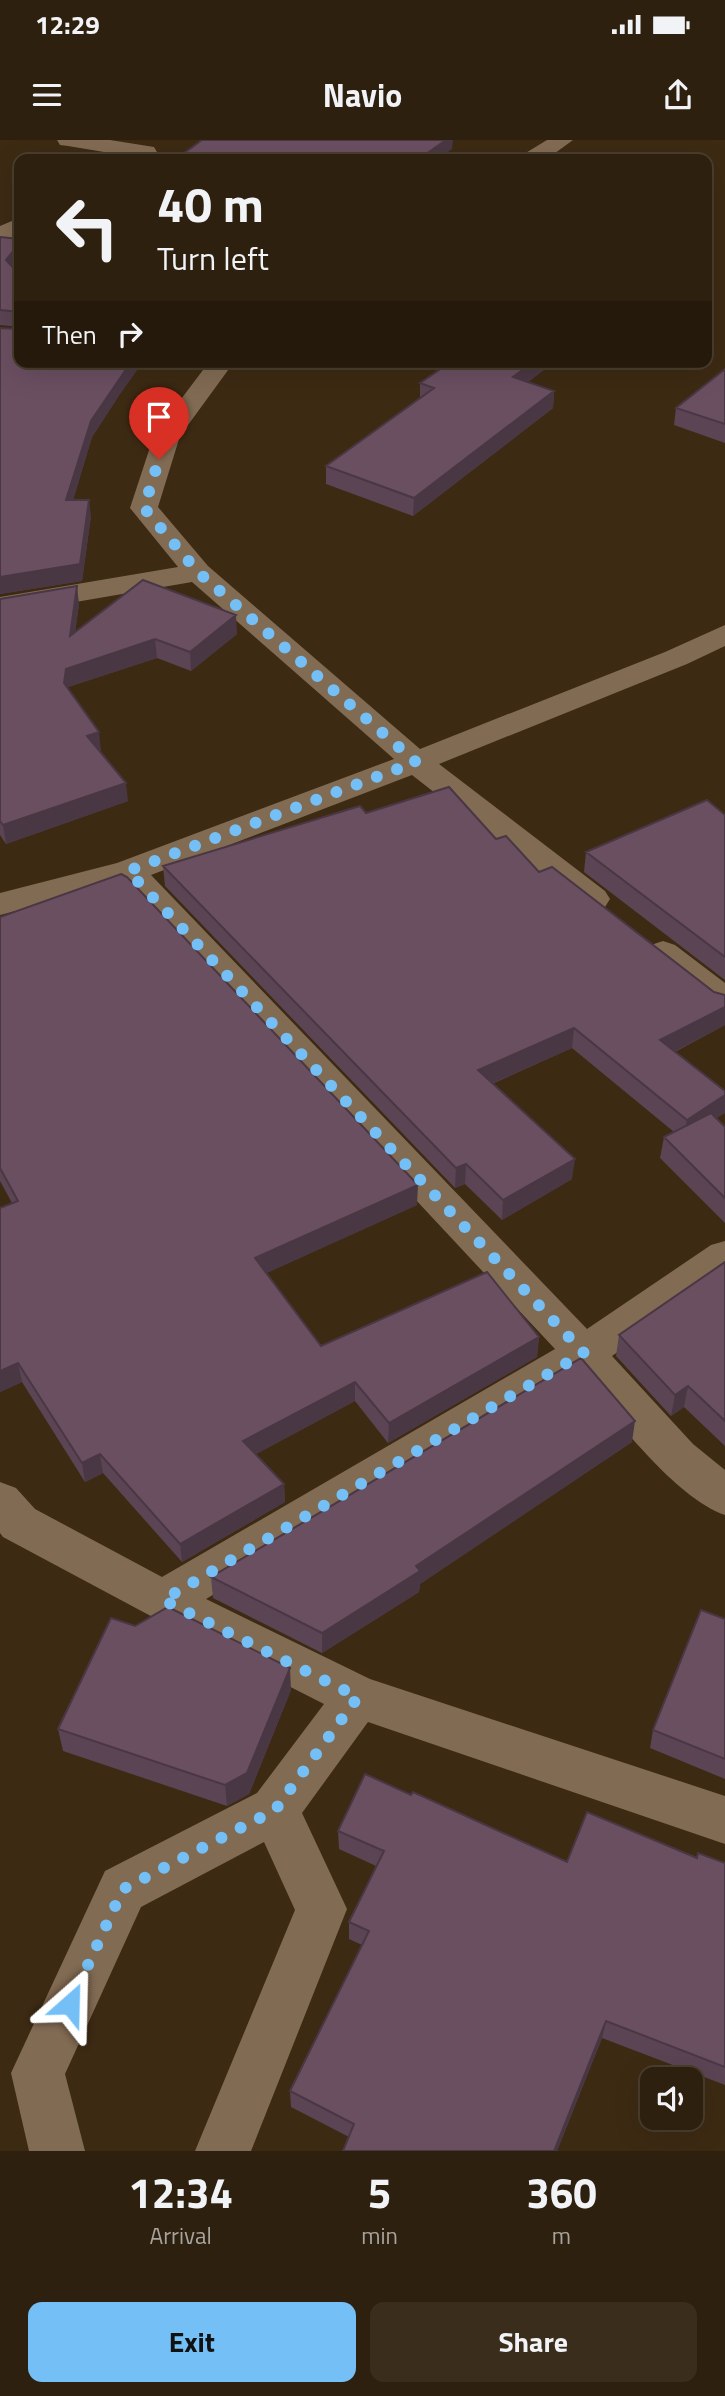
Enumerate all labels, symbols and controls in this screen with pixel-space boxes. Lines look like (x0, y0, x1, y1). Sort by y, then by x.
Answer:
text: 12:29 (35, 5, 100, 44)
text: Navio (323, 71, 402, 119)
icon: menu (28, 76, 66, 114)
icon: share (659, 76, 697, 114)
text: 40 m (157, 166, 264, 241)
icon: left (42, 182, 133, 273)
text: Turn left (157, 234, 269, 282)
text: Then (42, 315, 97, 354)
icon: right (111, 315, 149, 353)
pin (129, 387, 189, 459)
icon: arrive (140, 398, 178, 436)
position arrow (33, 1967, 107, 2041)
map controls (640, 2067, 703, 2130)
button: sound (640, 2067, 703, 2130)
text: 12:34 (128, 2160, 233, 2224)
text: 5 (368, 2160, 391, 2224)
text: 360 (526, 2160, 597, 2224)
text: Arrival (149, 2218, 212, 2253)
text: min (361, 2218, 398, 2253)
text: m (552, 2218, 571, 2253)
button: Exit (28, 2302, 356, 2382)
button: Share (370, 2302, 697, 2382)

